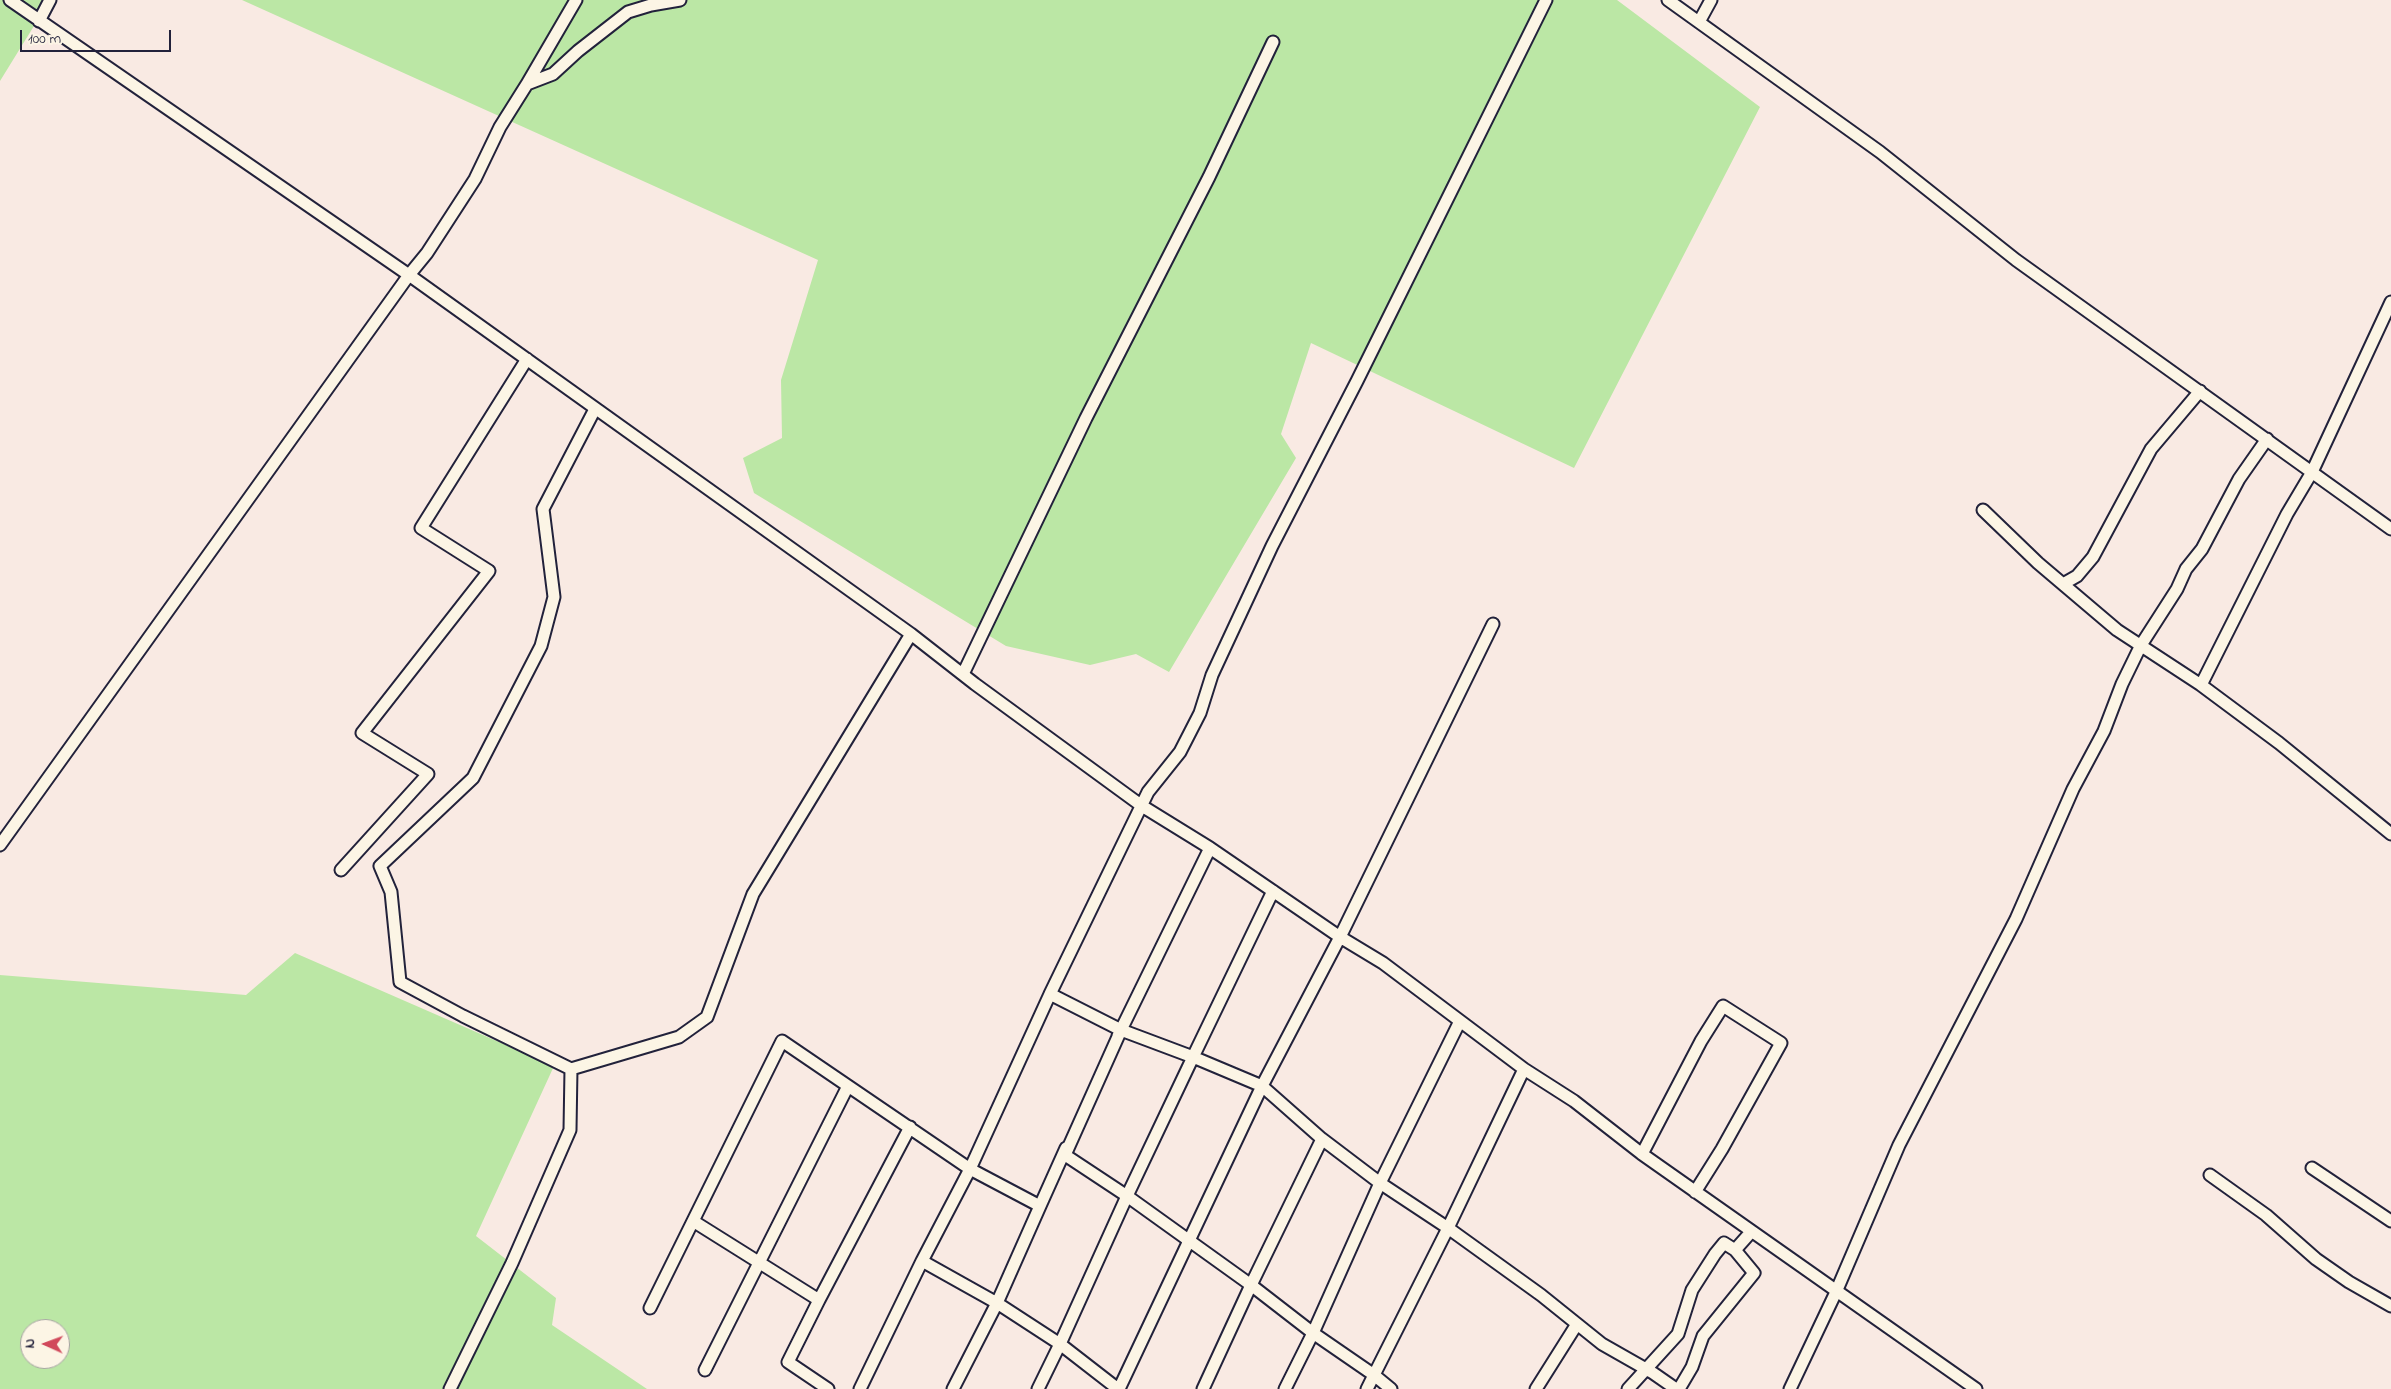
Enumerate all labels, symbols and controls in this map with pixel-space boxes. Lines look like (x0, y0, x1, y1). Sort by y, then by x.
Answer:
scale bar (22, 20, 174, 52)
text: 100 m (28, 28, 61, 50)
north arrow (20, 1319, 70, 1369)
text: N (20, 1338, 41, 1349)

